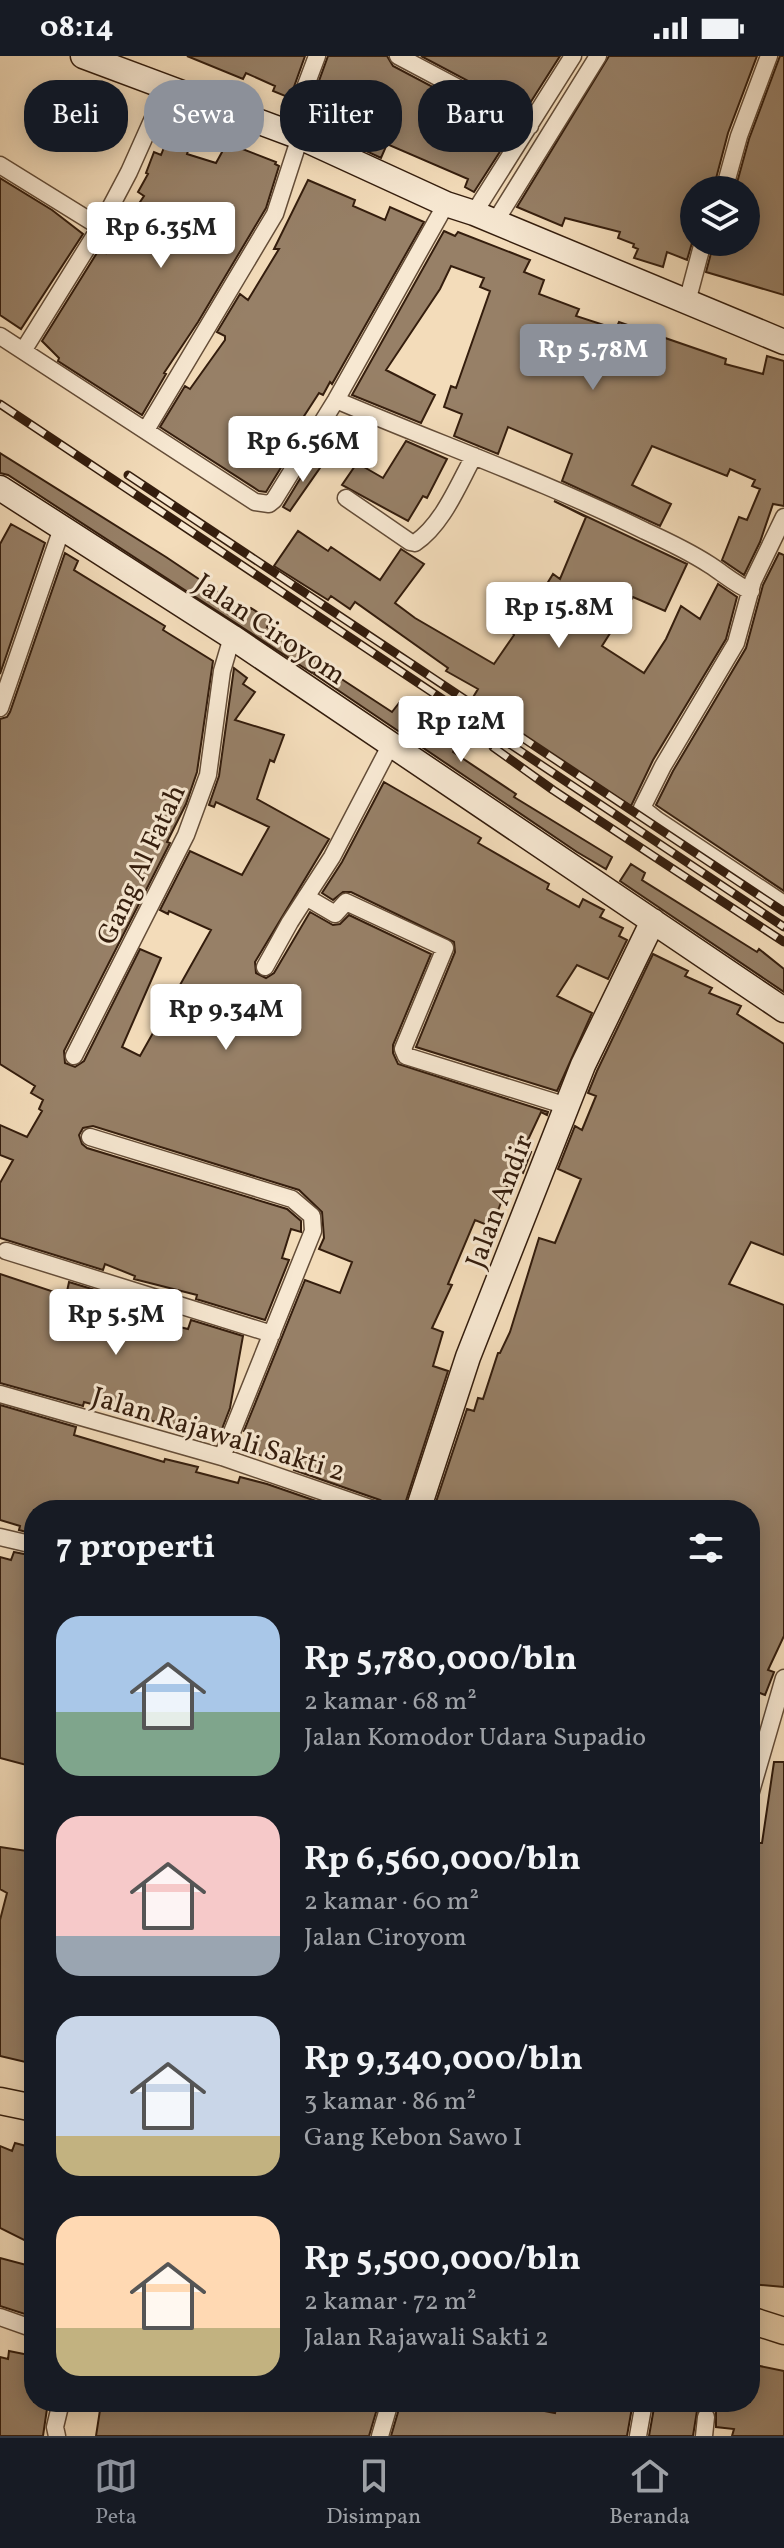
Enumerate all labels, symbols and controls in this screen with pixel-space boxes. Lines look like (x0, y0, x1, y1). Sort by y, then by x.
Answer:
text: 08:14 (40, 7, 114, 49)
chip: Beli (24, 80, 128, 152)
chip: Sewa (144, 80, 264, 152)
chip: Filter (280, 80, 402, 152)
chip: Baru (418, 80, 533, 152)
map controls (680, 176, 760, 256)
button: layers (680, 176, 760, 256)
pin: Rp 6.35M (78, 202, 244, 270)
text: Rp 6.35M (105, 210, 217, 246)
pin: Rp 5.78M (510, 324, 676, 392)
text: Rp 5.78M (538, 332, 648, 368)
pin: Rp 6.56M (220, 416, 386, 484)
text: Rp 6.56M (246, 424, 360, 460)
street label: Jalan Ciroyom (186, 565, 353, 695)
pin: Rp 15.8M (476, 582, 642, 650)
text: Rp 15.8M (504, 590, 614, 626)
pin: Rp 12M (396, 696, 526, 764)
text: Rp 12M (417, 704, 505, 740)
street label: Gang Al Fatah (88, 778, 196, 952)
pin: Rp 9.34M (143, 984, 309, 1052)
text: Rp 9.34M (168, 992, 284, 1028)
street label: Jalan Andir (457, 1129, 544, 1274)
pin: Rp 5.5M (42, 1289, 190, 1357)
text: Rp 5.5M (67, 1297, 165, 1333)
street label: Jalan Rajawali Sakti 2 (87, 1378, 350, 1493)
text: 7 properti (56, 1525, 215, 1572)
icon: filters (684, 1526, 728, 1570)
text: Rp 5,780,000/bln (304, 1637, 577, 1684)
icon: home (120, 1648, 216, 1744)
text: 2 kamar · 68 m² (304, 1684, 477, 1720)
text: Jalan Komodor Udara Supadio (304, 1720, 646, 1756)
text: Rp 6,560,000/bln (304, 1837, 581, 1884)
icon: home (120, 1848, 216, 1944)
text: 2 kamar · 60 m² (304, 1884, 479, 1920)
text: Jalan Ciroyom (304, 1920, 467, 1956)
text: Rp 9,340,000/bln (304, 2037, 583, 2084)
icon: home (120, 2048, 216, 2144)
text: 3 kamar · 86 m² (304, 2084, 476, 2120)
text: Gang Kebon Sawo I (304, 2120, 522, 2156)
text: Rp 5,500,000/bln (304, 2237, 581, 2284)
icon: home (120, 2248, 216, 2344)
text: 2 kamar · 72 m² (304, 2284, 477, 2320)
text: Jalan Rajawali Sakti 2 (304, 2320, 549, 2356)
tab: Peta (94, 2454, 138, 2533)
tab: Disimpan (326, 2454, 421, 2533)
tab: Beranda (609, 2454, 690, 2533)

